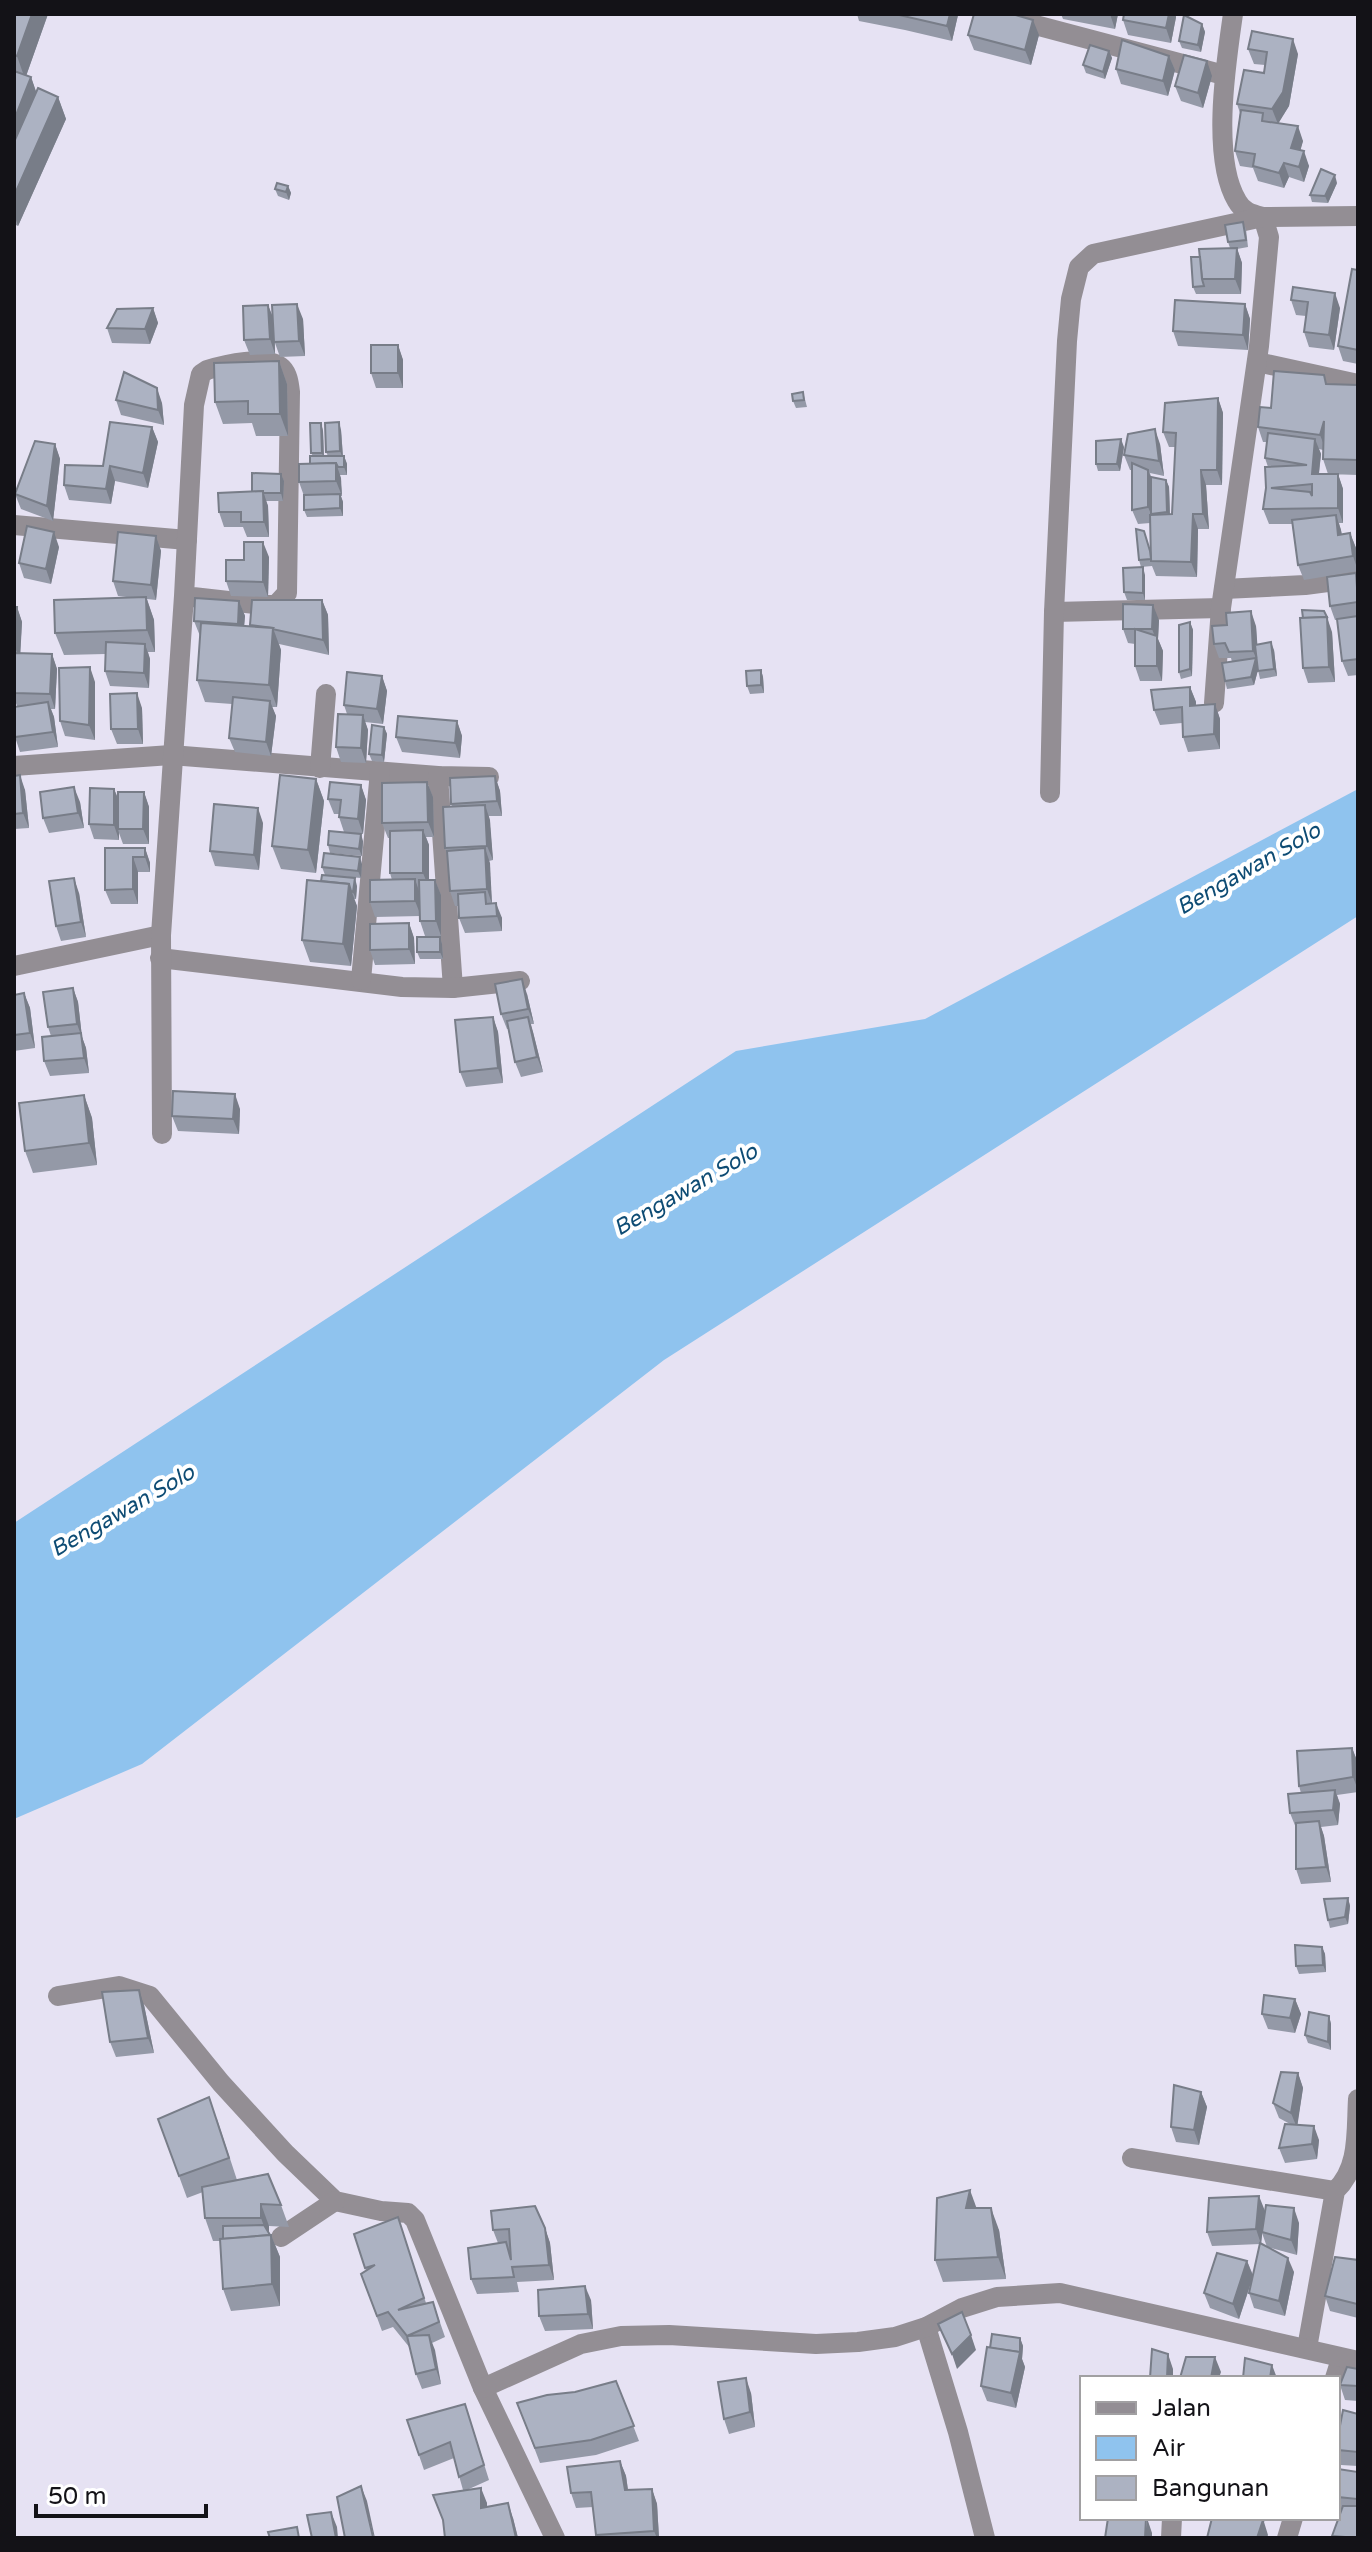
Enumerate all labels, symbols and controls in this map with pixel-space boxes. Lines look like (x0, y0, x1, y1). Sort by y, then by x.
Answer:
water label: Bengawan Solo (1172, 816, 1326, 921)
water label: Bengawan Solo (609, 1137, 763, 1242)
water label: Bengawan Solo (46, 1458, 200, 1563)
legend (1080, 2376, 1340, 2520)
text: Jalan (1152, 2394, 1211, 2423)
text: Air (1152, 2434, 1186, 2463)
scale bar (36, 2468, 206, 2518)
text: Bangunan (1152, 2474, 1269, 2503)
text: 50 m (48, 2482, 106, 2511)

